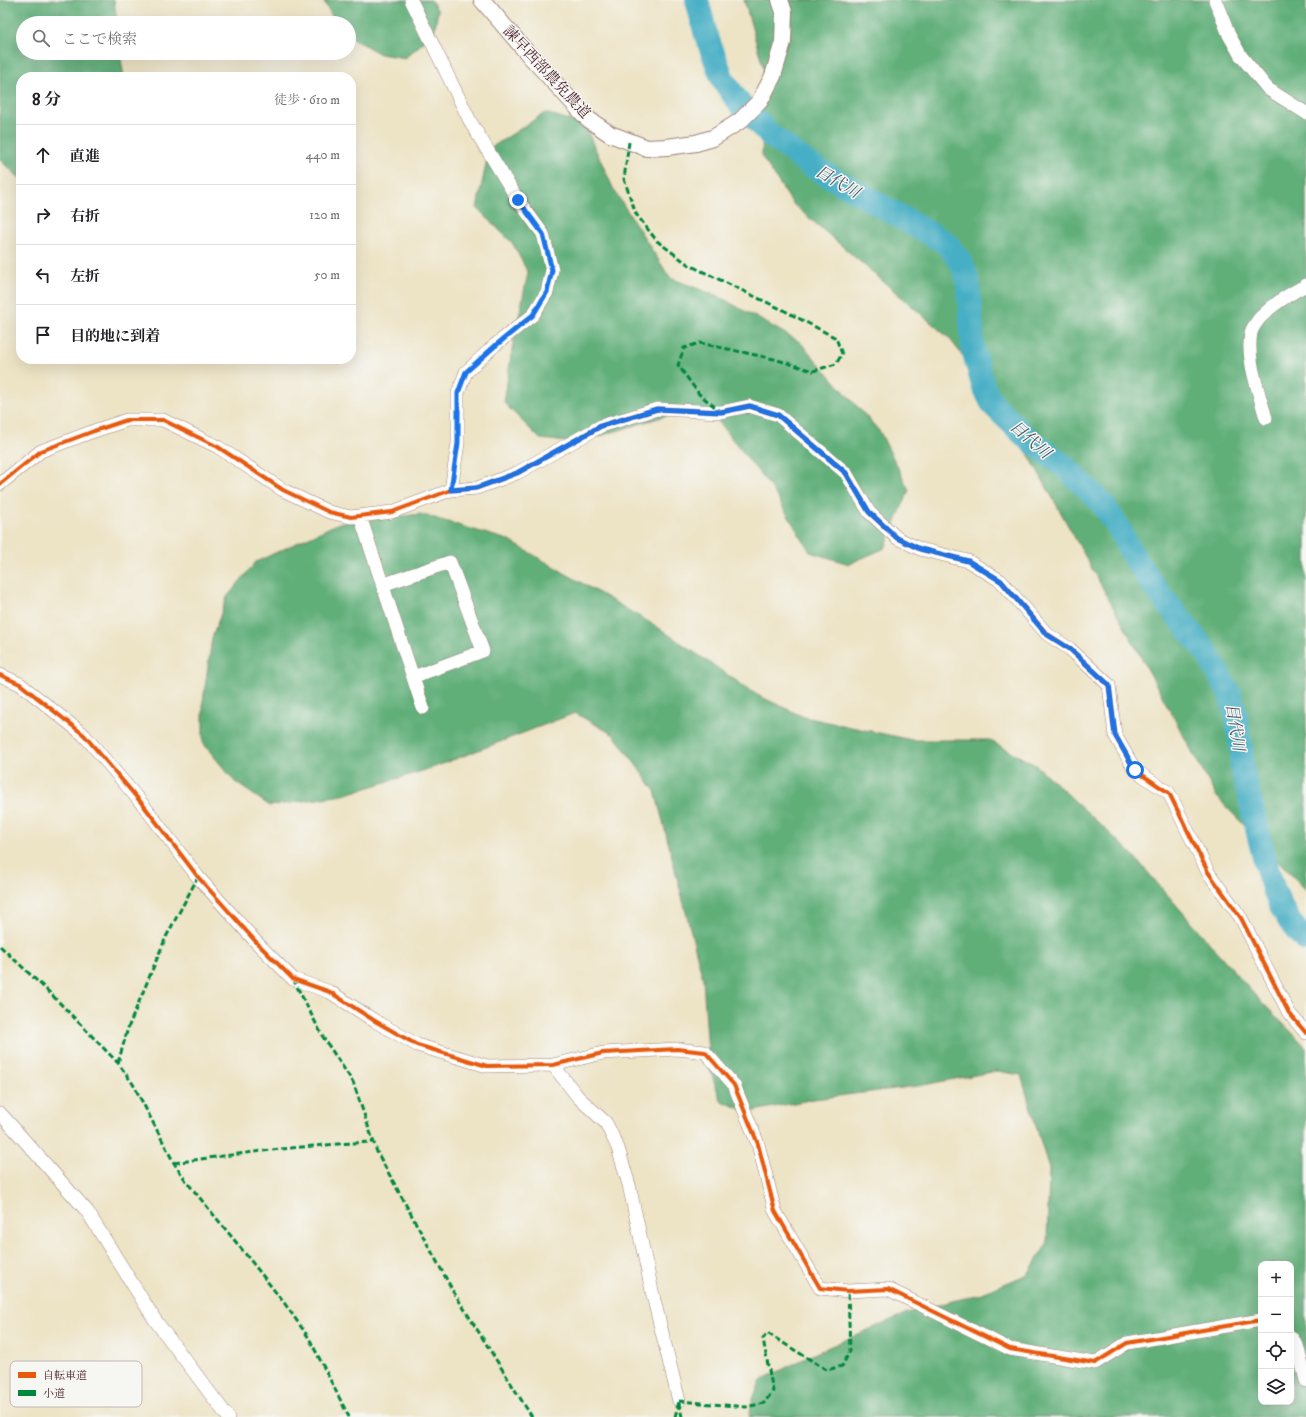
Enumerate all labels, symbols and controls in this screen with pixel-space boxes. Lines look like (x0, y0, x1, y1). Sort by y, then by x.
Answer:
search box (16, 16, 356, 60)
street label: 諫早西部農免農道 (499, 22, 595, 123)
icon: search (30, 27, 52, 49)
text: ここで検索 (62, 30, 137, 49)
text: 8 分 (32, 89, 61, 111)
text: 徒歩 · 610 m (274, 92, 340, 108)
icon: ahead (32, 144, 54, 166)
text: 直進 (70, 147, 100, 166)
text: 440 m (305, 147, 340, 163)
water label: 目代川 (812, 161, 865, 204)
route end (509, 191, 527, 209)
icon: right (32, 204, 54, 226)
text: 右折 (70, 207, 100, 226)
text: 120 m (309, 207, 340, 223)
icon: left (32, 264, 54, 286)
text: 左折 (70, 267, 100, 286)
text: 50 m (314, 267, 340, 283)
icon: arrive (32, 324, 54, 346)
text: 目的地に到着 (70, 327, 160, 346)
water label: 目代川 (1006, 416, 1057, 464)
water label: 目代川 (1221, 702, 1249, 754)
route start (1126, 761, 1144, 779)
map controls (1258, 1261, 1294, 1405)
button: + (1258, 1261, 1294, 1297)
button: − (1258, 1297, 1294, 1333)
button: locate (1258, 1333, 1294, 1369)
legend (10, 1361, 142, 1407)
text: 自転車道 (43, 1369, 87, 1383)
button: layers (1258, 1369, 1294, 1405)
text: 小道 (43, 1387, 65, 1401)

